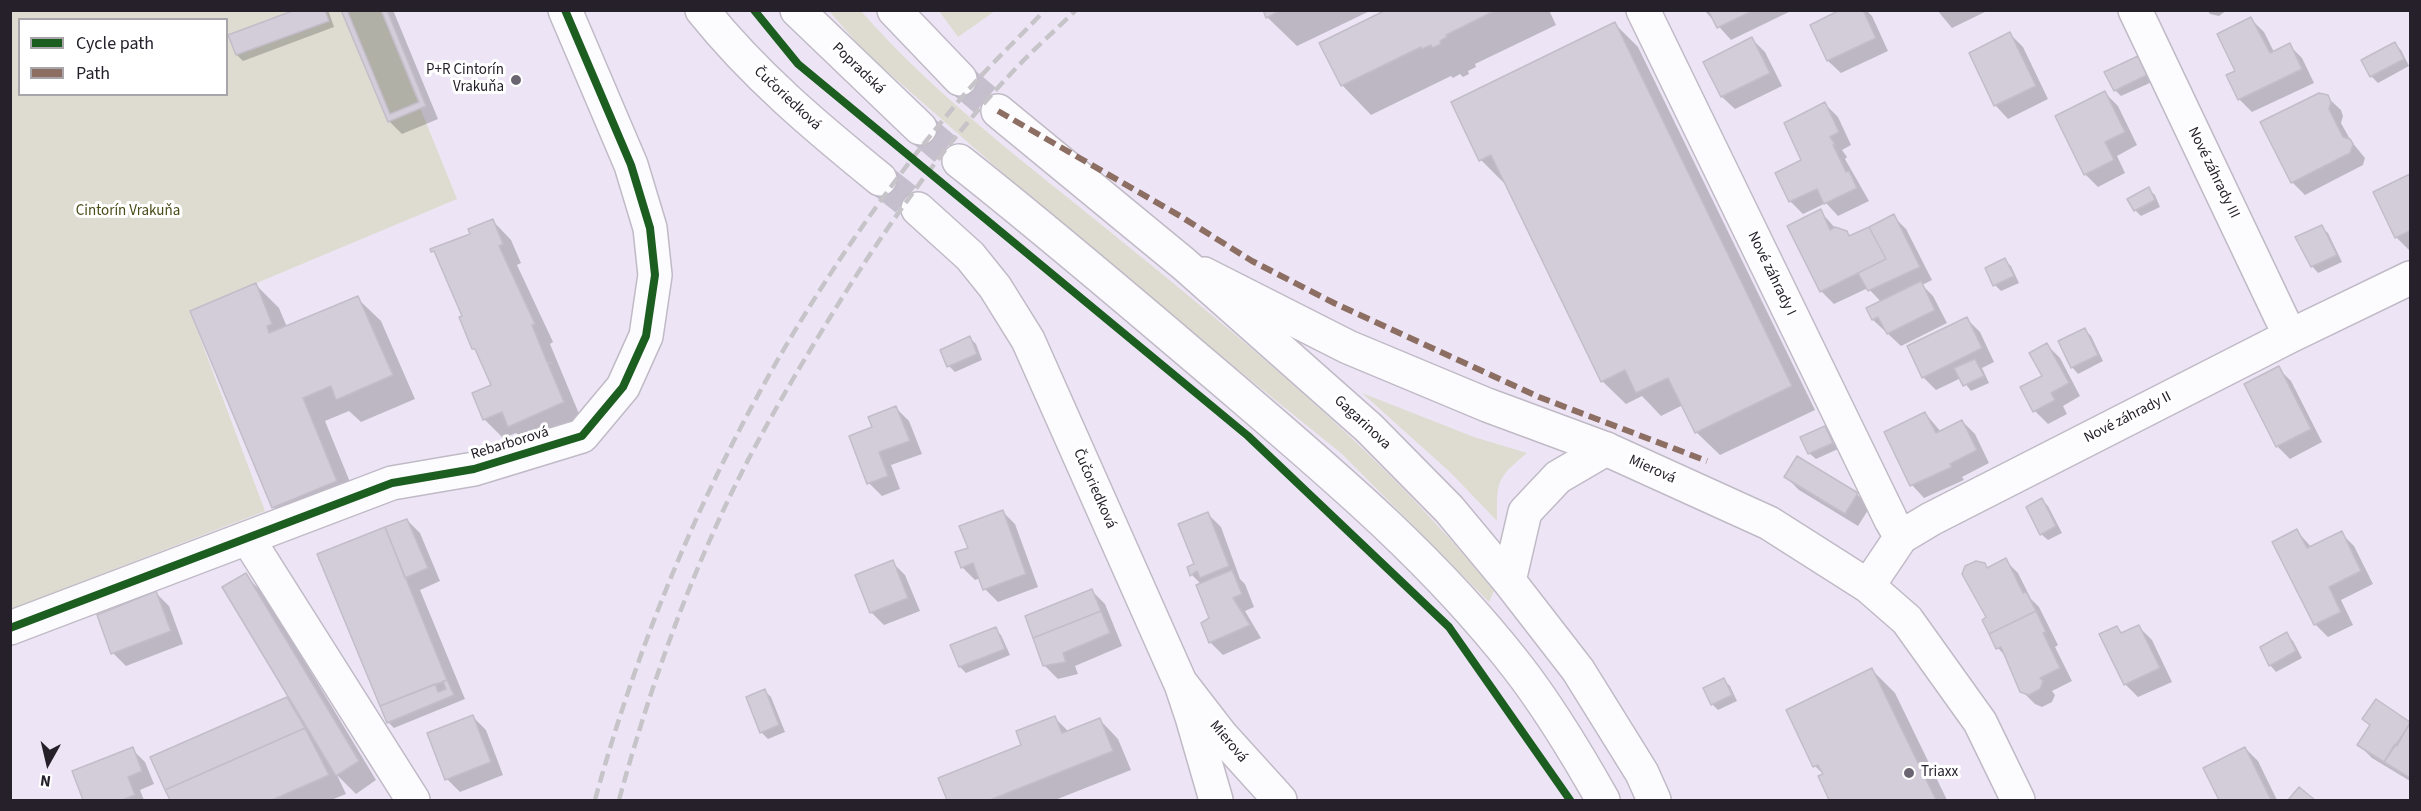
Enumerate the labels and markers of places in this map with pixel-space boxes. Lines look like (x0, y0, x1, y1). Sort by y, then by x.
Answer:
place label: P+R Cintorín Vrakuňa (426, 62, 504, 97)
marker: P+R Cintorín Vrakuňa (509, 73, 523, 87)
place label: Triaxx (1921, 764, 1958, 782)
marker: Triaxx (1902, 766, 1916, 780)

